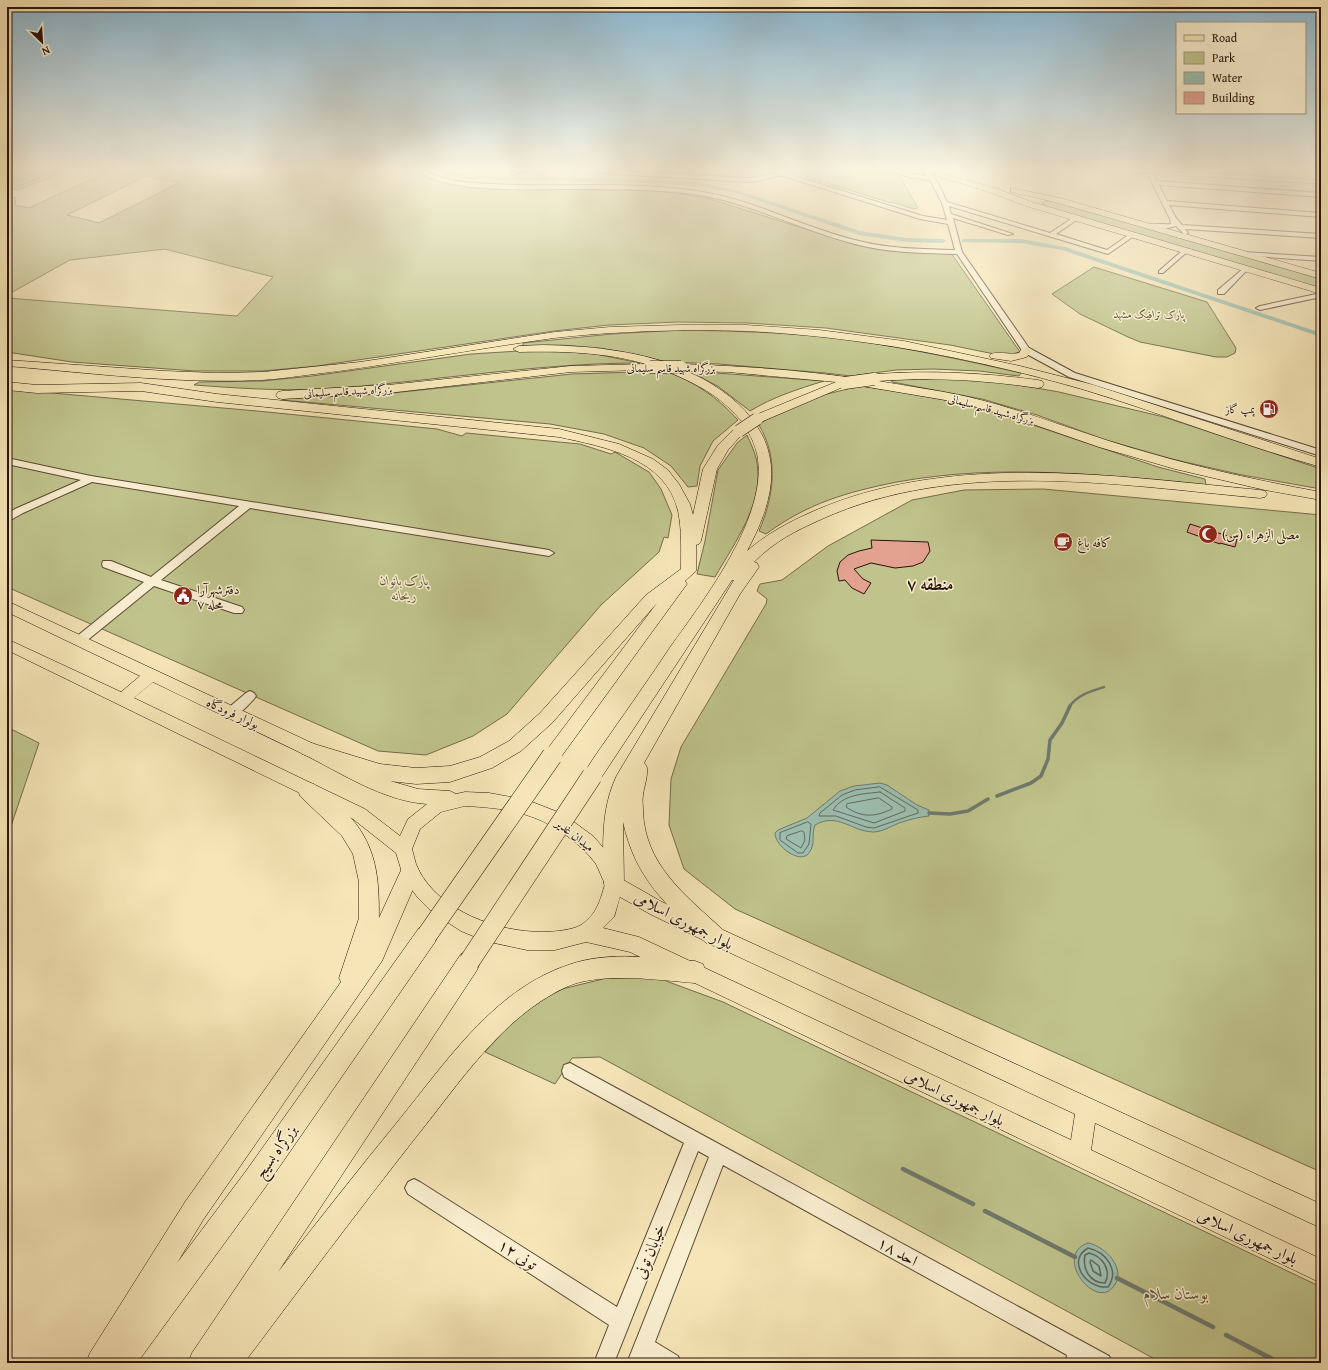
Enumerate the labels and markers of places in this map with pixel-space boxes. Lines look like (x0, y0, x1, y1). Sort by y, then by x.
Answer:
fuel station icon: پمپ گاز (1258, 398, 1280, 420)
place label: پمپ گاز (1224, 401, 1255, 418)
mosque icon: مصلی الزهراء (س) (1197, 523, 1219, 545)
place label: مصلی الزهراء (س) (1222, 525, 1300, 545)
cafe icon: کافه باغ (1052, 531, 1074, 553)
place label: کافه باغ (1077, 533, 1111, 554)
place label: دفترشهرآرا محله ۷ (197, 580, 240, 614)
public building icon: دفترشهرآرا محله ۷ (172, 585, 194, 607)

